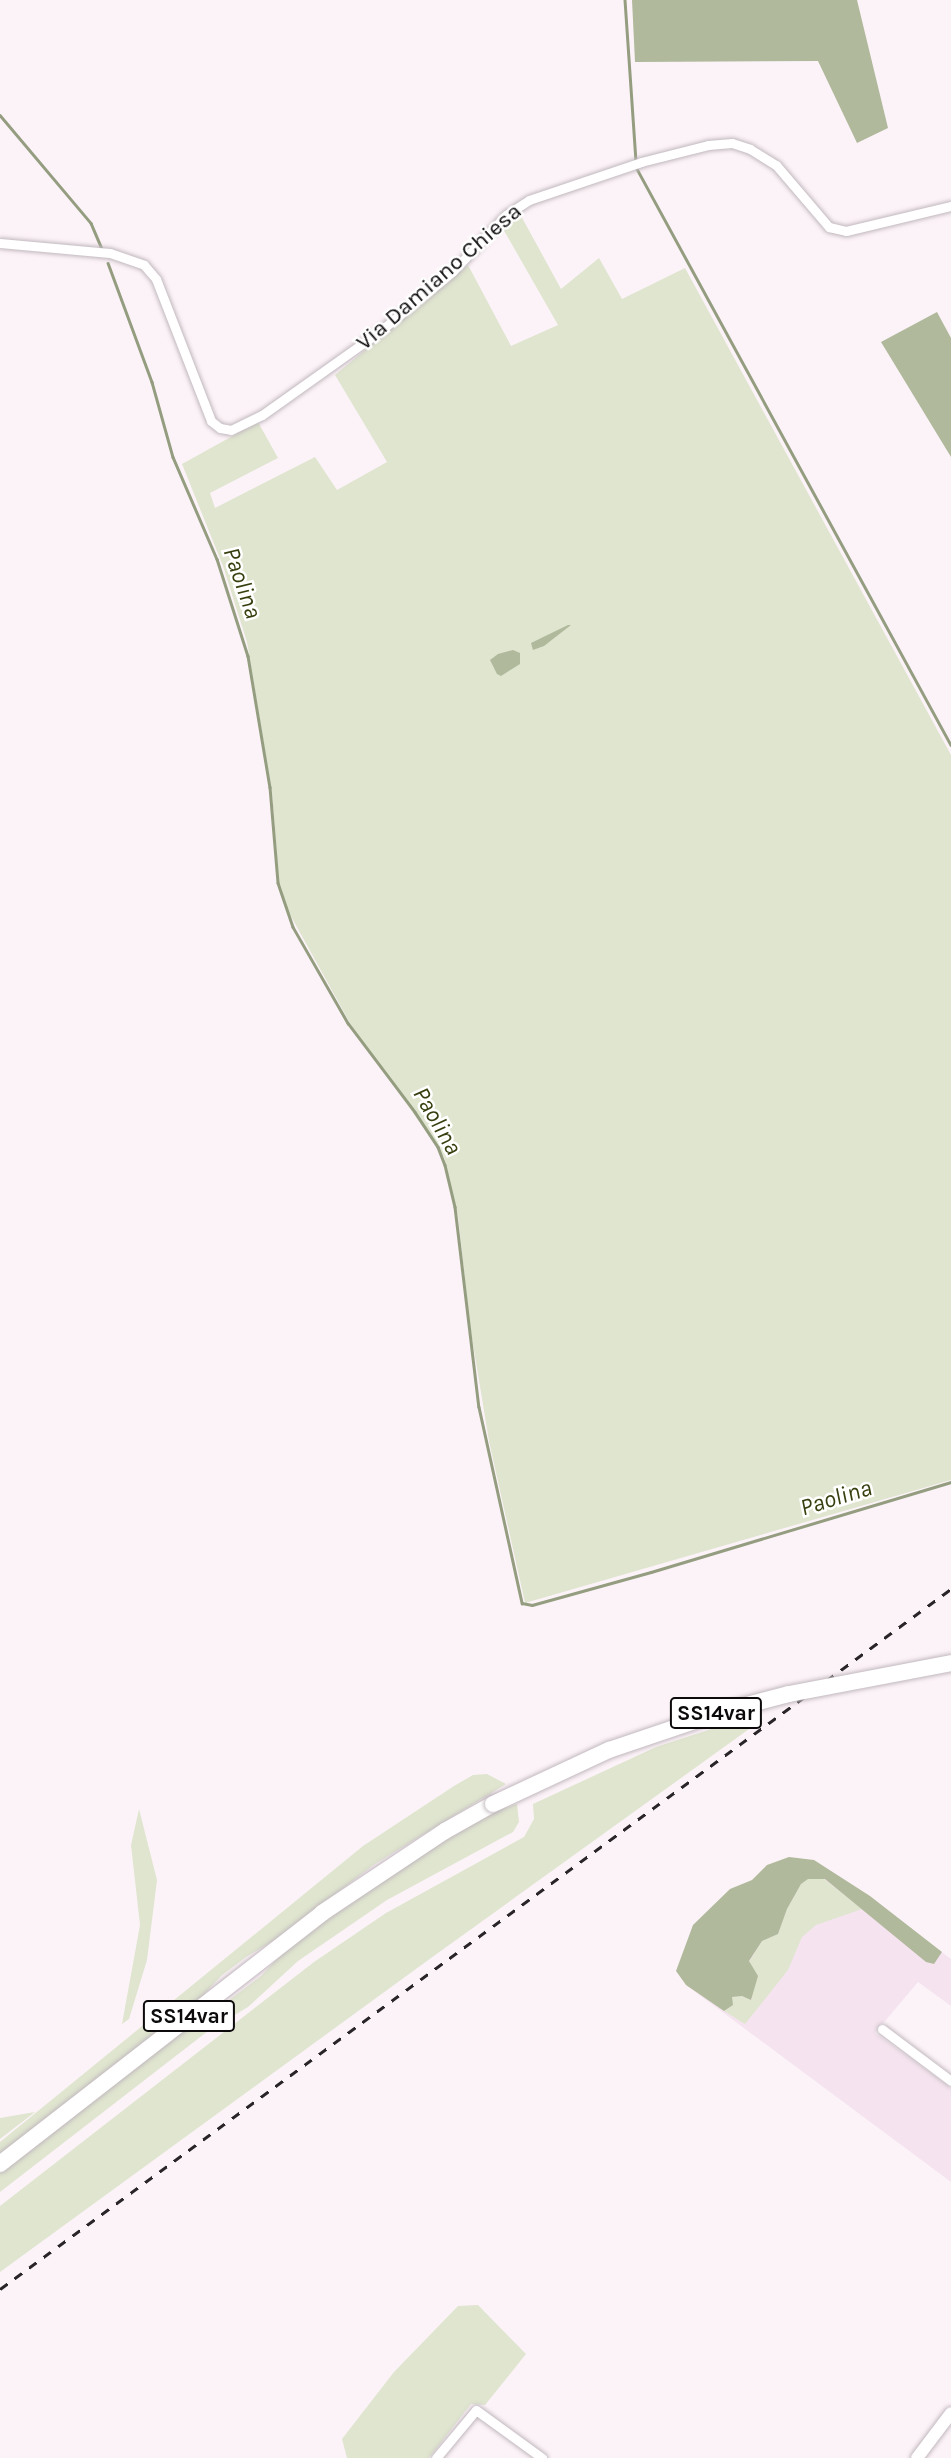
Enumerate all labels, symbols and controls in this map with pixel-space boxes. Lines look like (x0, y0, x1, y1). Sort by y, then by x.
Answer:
street label: Via Damiano Chiesa (351, 198, 527, 356)
water label: Paolina (216, 544, 268, 622)
water label: Paolina (406, 1082, 468, 1160)
water label: Paolina (797, 1473, 875, 1523)
road number: SS14var (669, 1696, 763, 1730)
road number: SS14var (142, 1998, 236, 2034)

